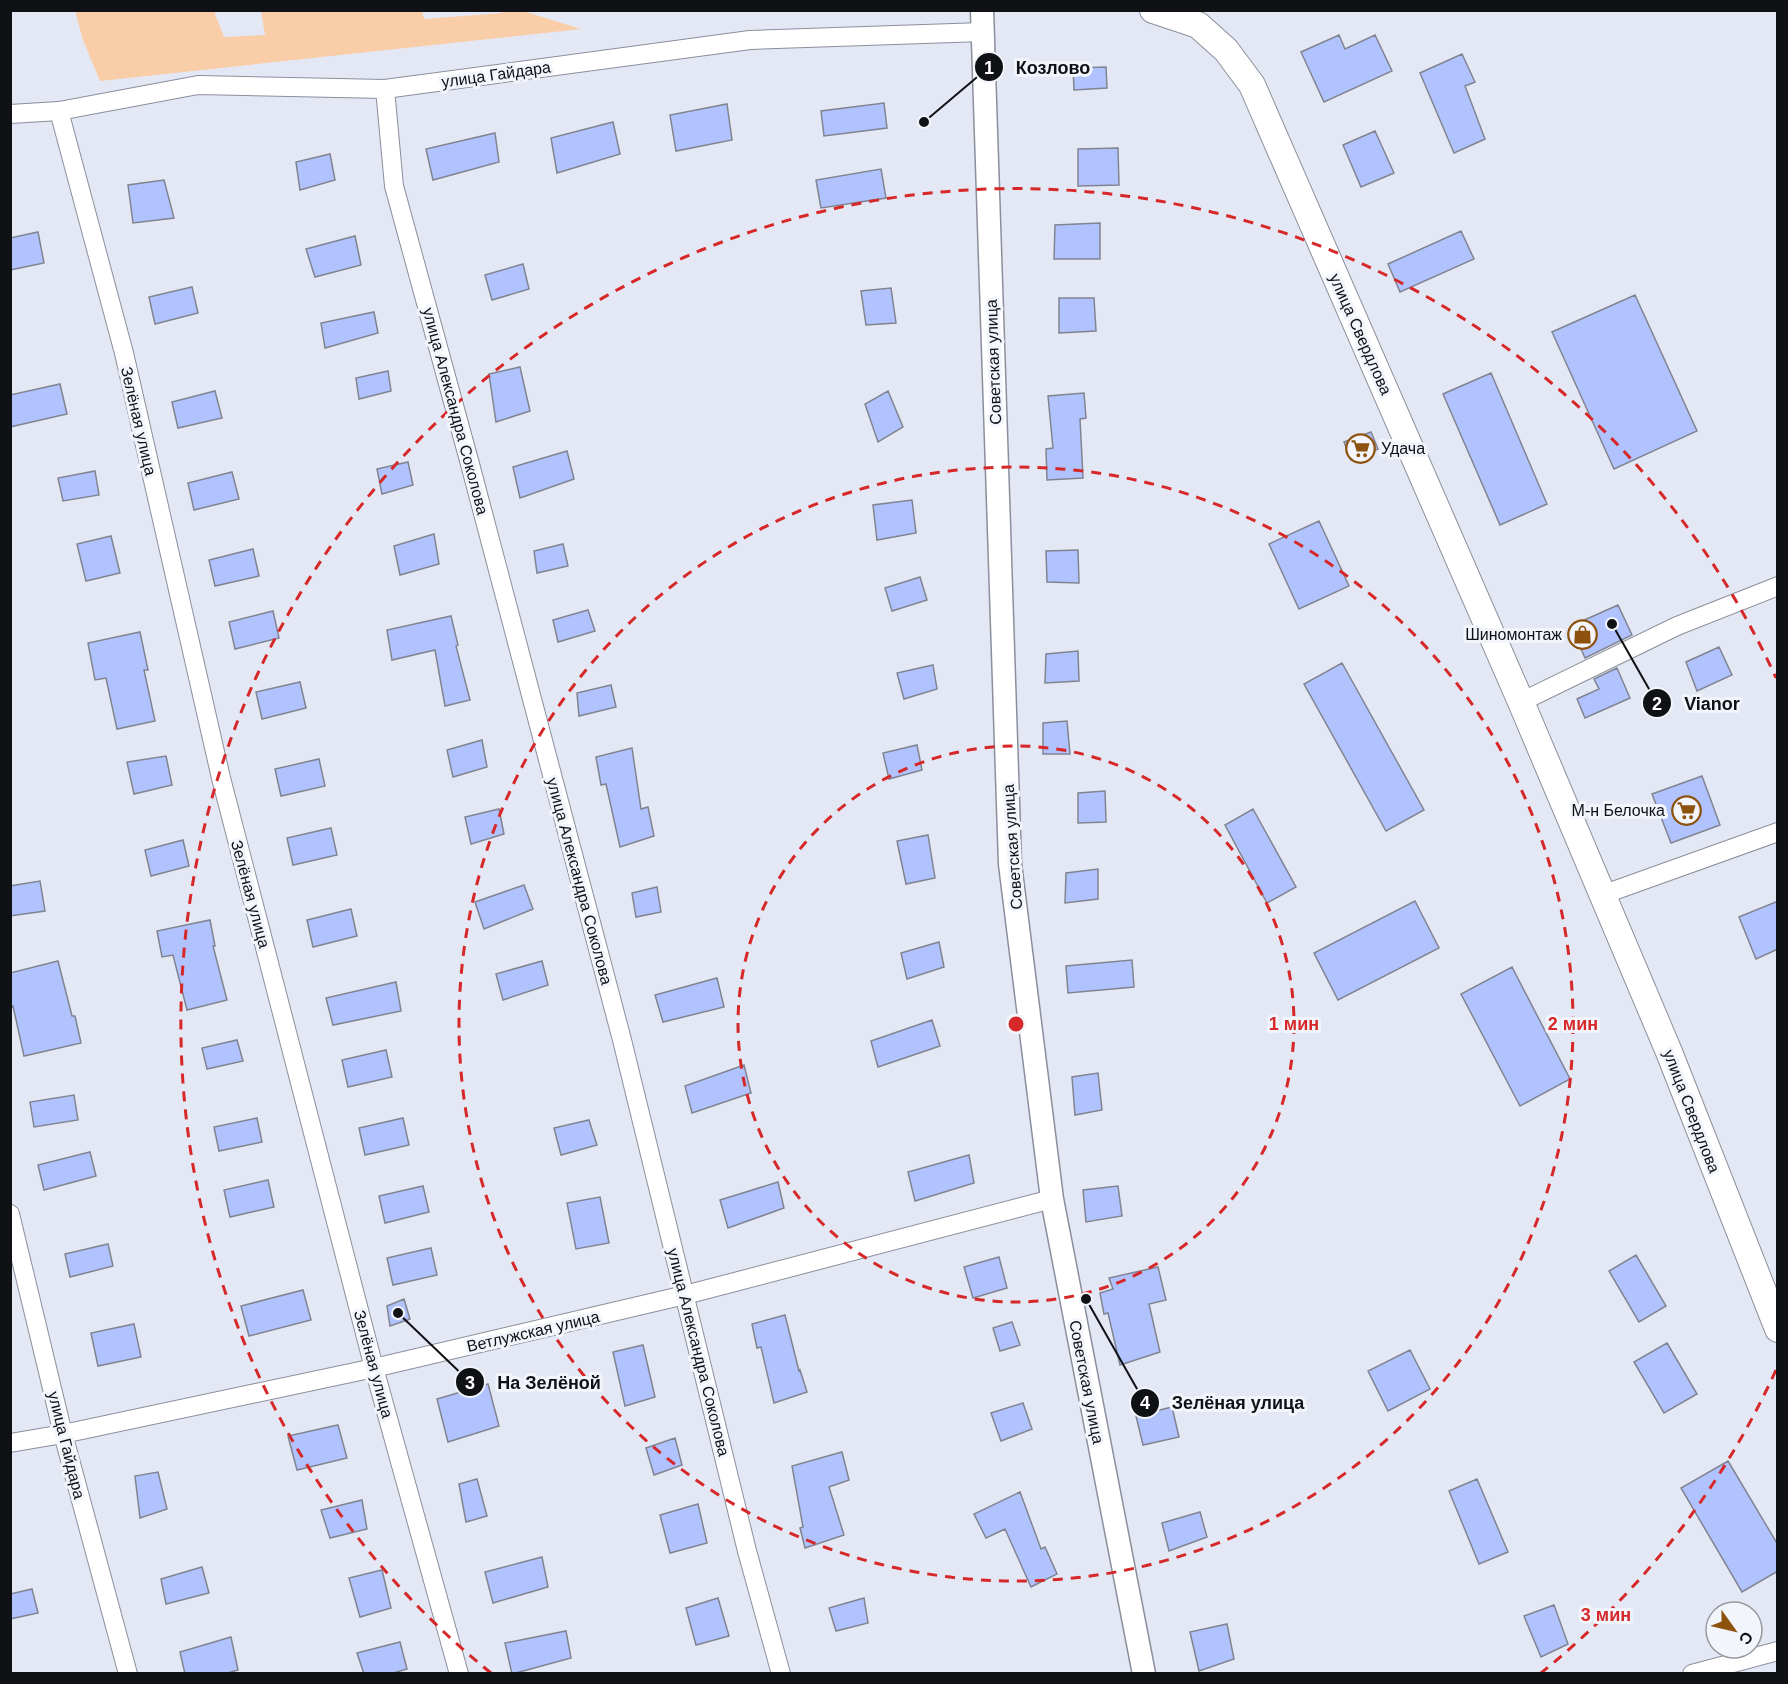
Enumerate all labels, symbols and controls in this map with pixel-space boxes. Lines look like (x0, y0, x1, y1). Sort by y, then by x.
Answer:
callout: Козлово (974, 49, 1103, 85)
street label: улица Гайдара (440, 58, 552, 91)
text: 1 (984, 58, 994, 78)
text: Козлово (1016, 58, 1090, 78)
street label: улица Свердлова (1326, 271, 1395, 397)
street label: Советская улица (983, 299, 1004, 425)
street label: улица Александра Соколова (420, 306, 491, 517)
street label: Зелёная улица (118, 365, 159, 477)
supermarket icon: Удача (1344, 432, 1376, 464)
place label: Удача (1381, 440, 1425, 457)
shop icon: Шиномонтаж (1567, 618, 1599, 650)
place label: Шиномонтаж (1465, 626, 1562, 643)
callout: Vianor (1642, 685, 1752, 721)
text: 2 (1652, 694, 1662, 714)
text: Vianor (1684, 694, 1740, 714)
street label: улица Александра Соколова (544, 776, 615, 987)
street label: Советская улица (1000, 784, 1025, 910)
supermarket icon: М-н Белочка (1670, 794, 1702, 826)
place label: М-н Белочка (1572, 802, 1665, 819)
street label: Зелёная улица (228, 838, 273, 950)
centre of rings (1006, 1014, 1026, 1034)
text: 1 мин (1269, 1014, 1319, 1034)
text: 2 мин (1548, 1014, 1598, 1034)
street label: улица Свердлова (1660, 1047, 1723, 1175)
street label: улица Александра Соколова (664, 1246, 733, 1458)
street label: Зелёная улица (351, 1308, 396, 1420)
street label: Ветлужская улица (465, 1308, 601, 1355)
street label: Советская улица (1066, 1319, 1107, 1445)
callout: На Зелёной (455, 1364, 613, 1400)
text: 3 (465, 1373, 475, 1393)
text: На Зелёной (497, 1373, 601, 1393)
callout: Зелёная улица (1130, 1385, 1316, 1421)
street label: улица Гайдара (45, 1390, 88, 1501)
text: 4 (1140, 1393, 1150, 1413)
text: Зелёная улица (1172, 1393, 1305, 1413)
north arrow (1704, 1600, 1764, 1660)
text: 3 мин (1581, 1605, 1631, 1625)
text: С (1735, 1629, 1756, 1648)

